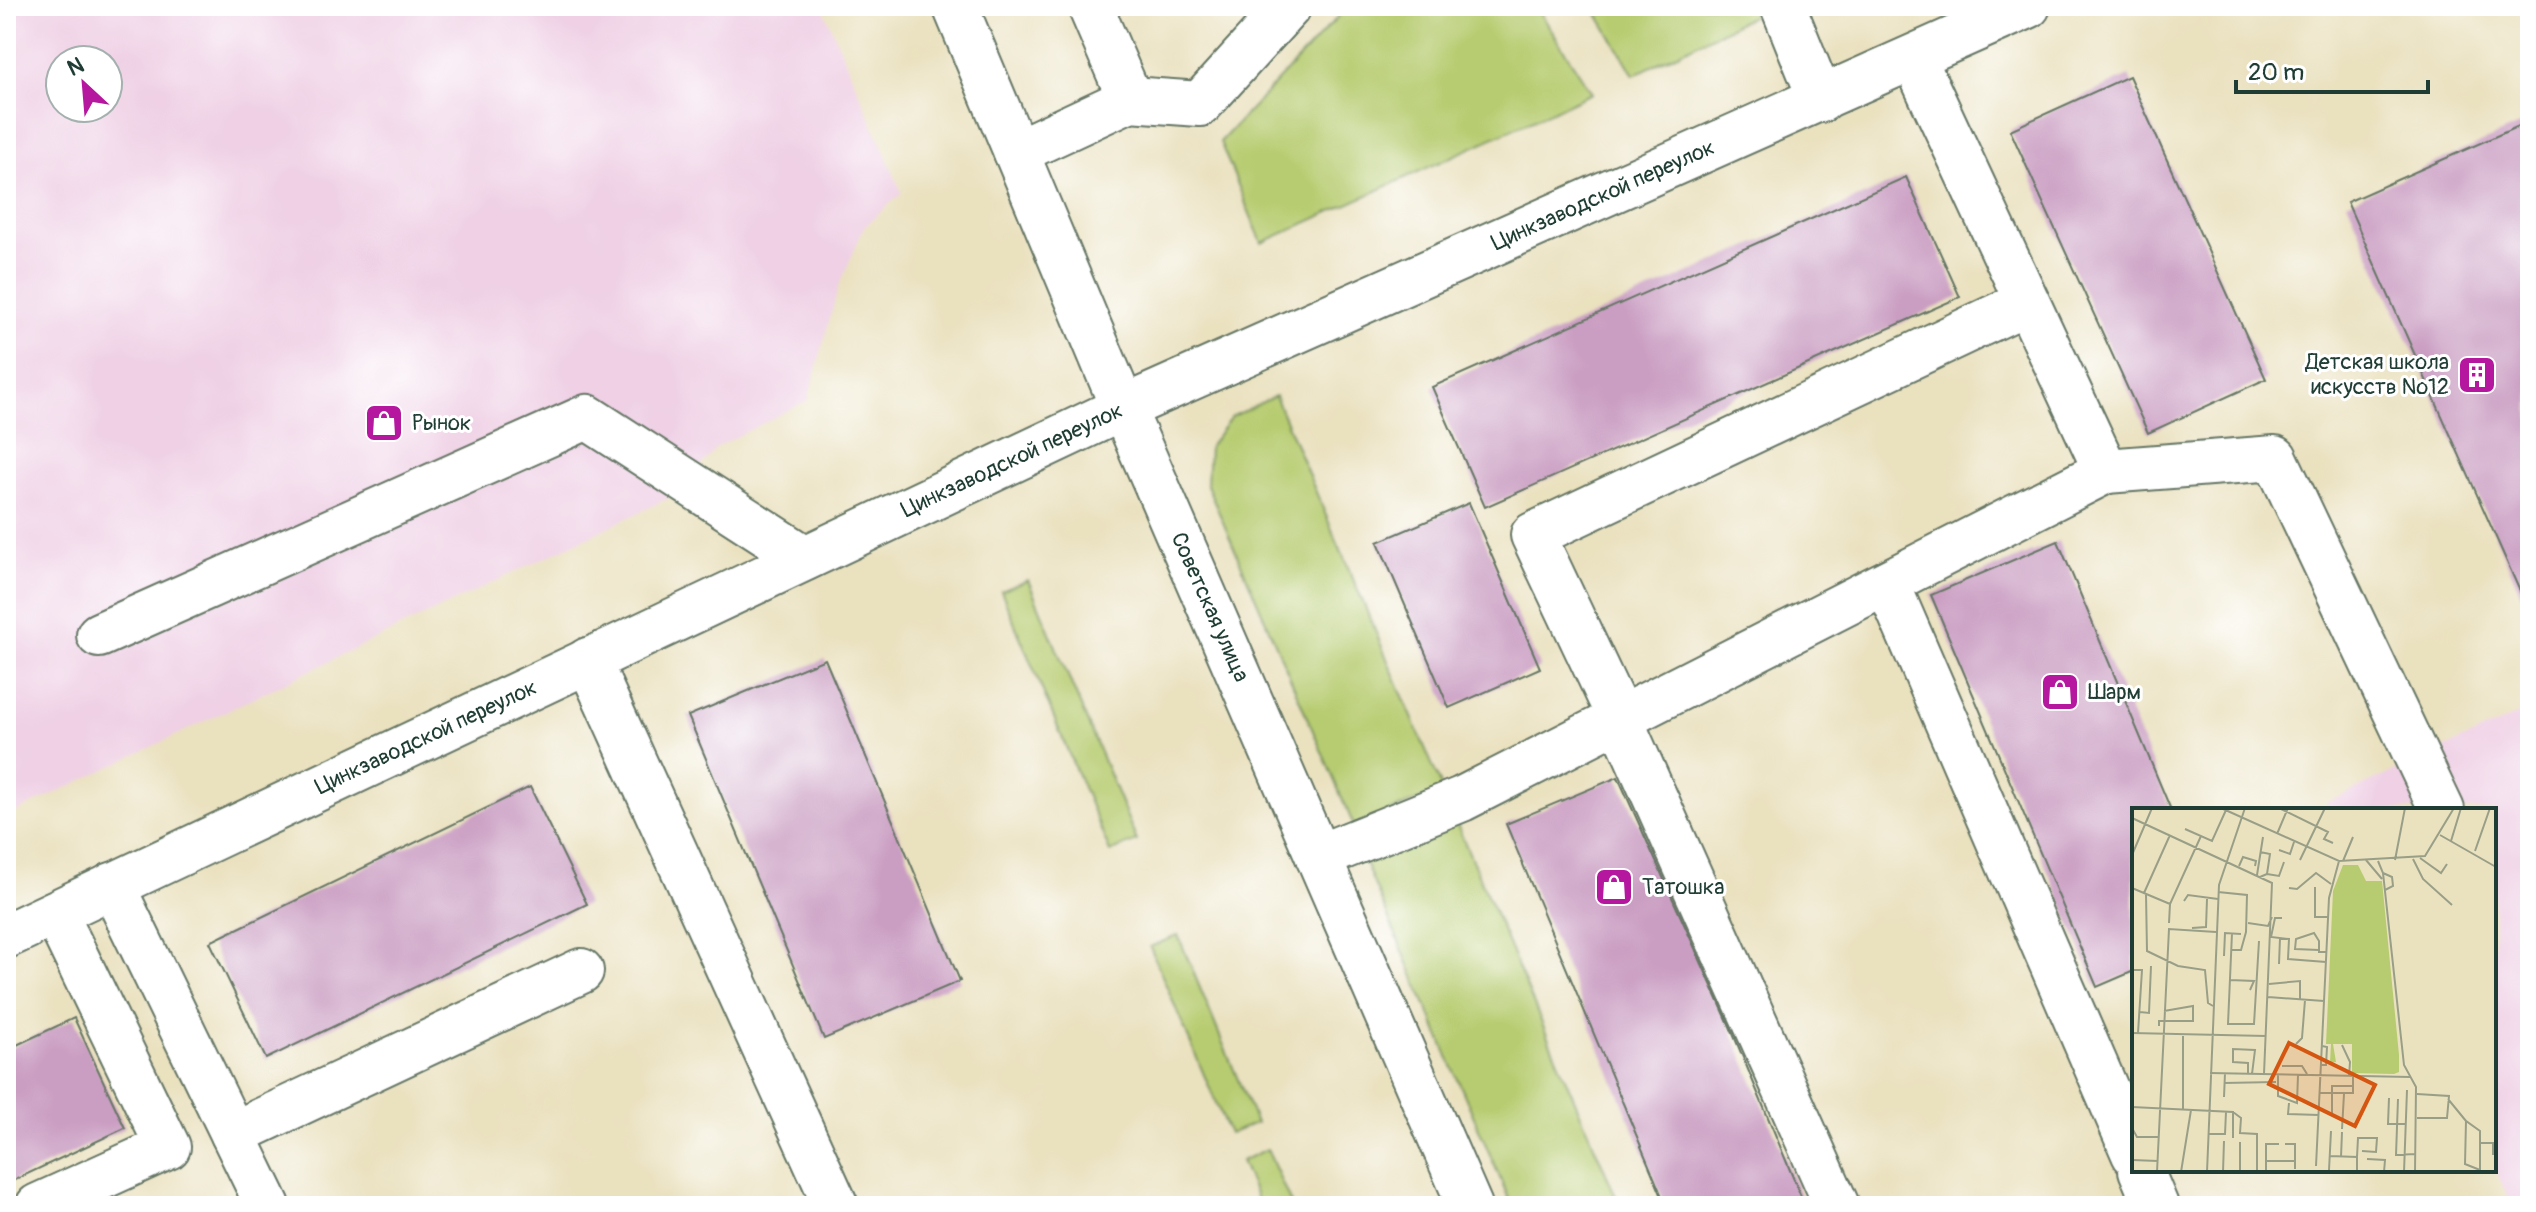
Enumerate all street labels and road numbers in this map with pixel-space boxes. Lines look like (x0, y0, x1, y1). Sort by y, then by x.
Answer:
street label: Цинкзаводской переулок (1487, 133, 1719, 257)
street label: Цинкзаводской переулок (897, 396, 1127, 524)
street label: Советская улица (1165, 528, 1255, 686)
street label: Цинкзаводской переулок (311, 673, 541, 801)

